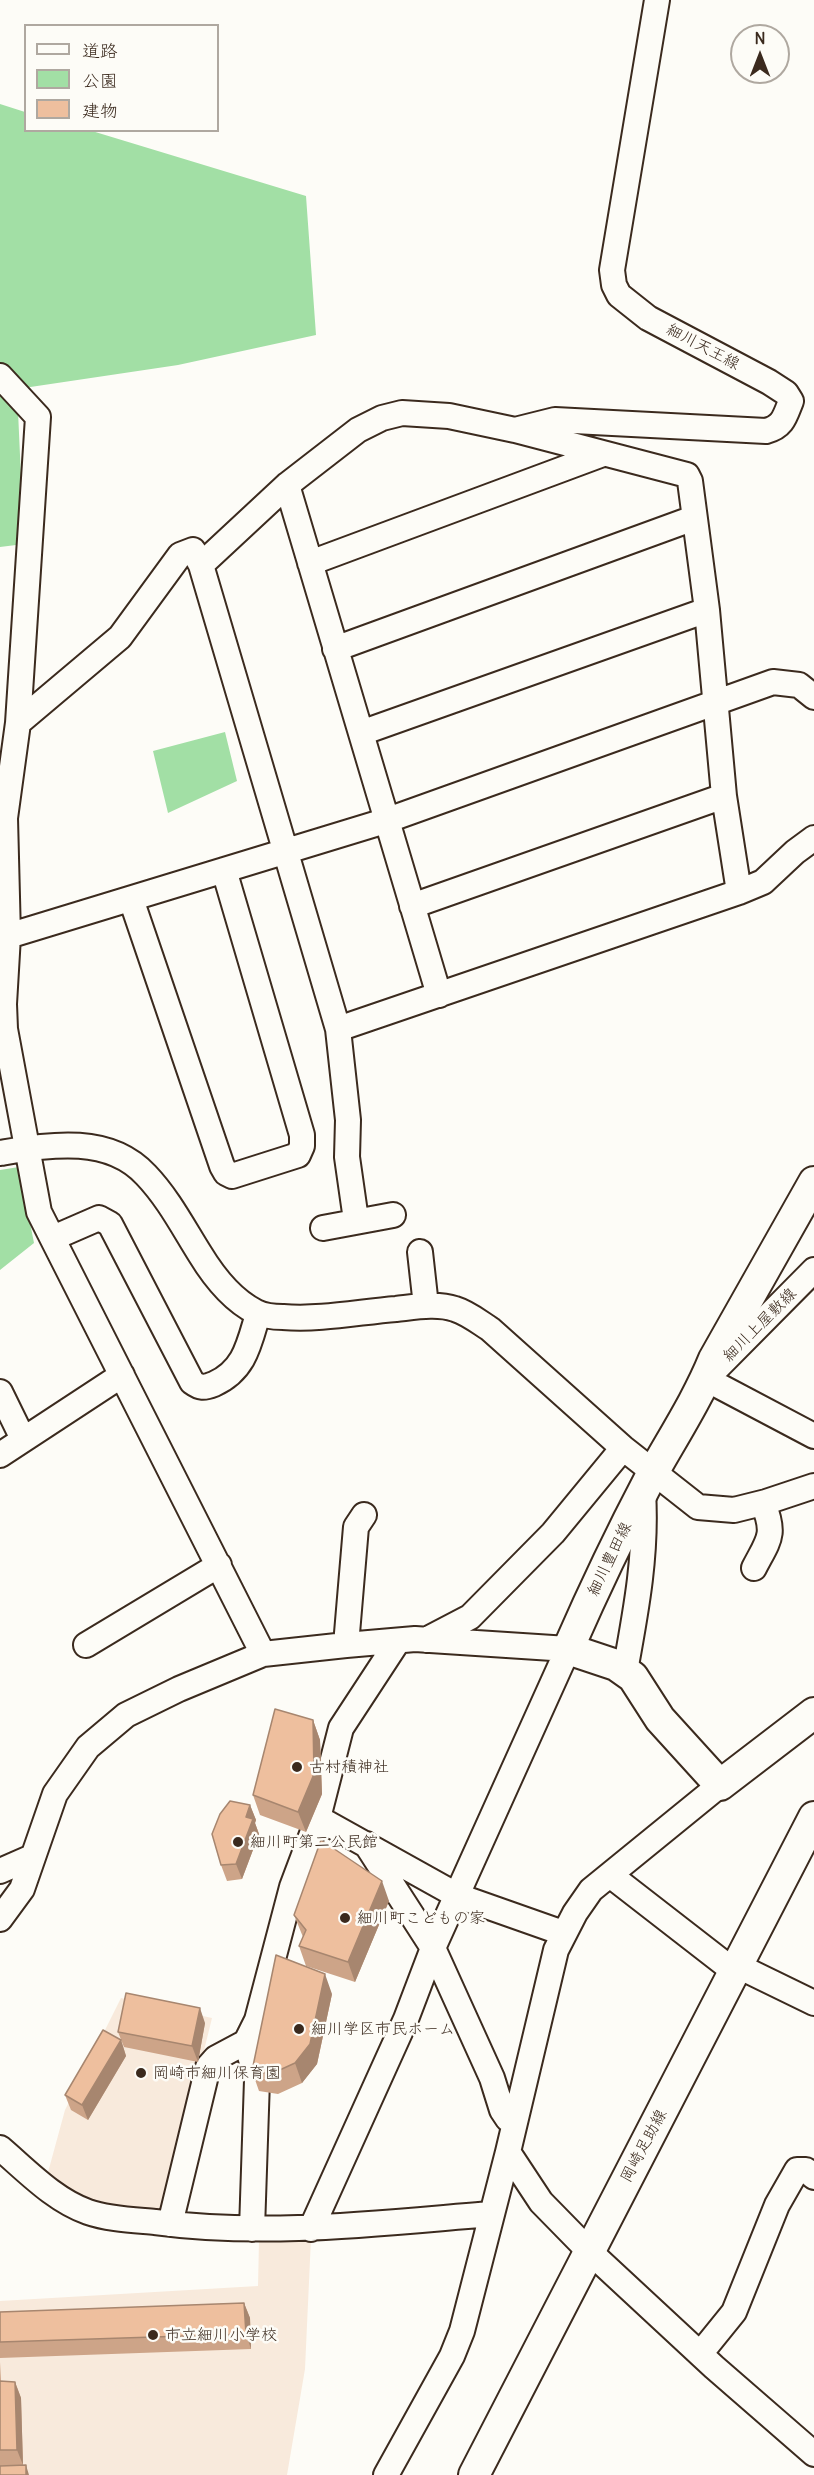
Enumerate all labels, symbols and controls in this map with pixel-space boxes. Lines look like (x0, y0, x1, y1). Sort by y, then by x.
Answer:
legend (24, 24, 219, 132)
north arrow (730, 24, 790, 84)
text: N (754, 28, 766, 48)
text: 道路 (82, 39, 118, 62)
text: 公園 (82, 69, 118, 92)
text: 建物 (82, 99, 118, 122)
street label: 細川天王線 (663, 320, 743, 374)
street label: 細川上屋敷線 (719, 1284, 801, 1366)
street label: 細川豊田線 (584, 1519, 636, 1599)
place label: 古村積神社 (309, 1757, 389, 1777)
marker: 古村積神社 (290, 1760, 304, 1774)
place label: 細川町第二公民館 (250, 1832, 378, 1852)
marker: 細川町第二公民館 (231, 1835, 245, 1849)
place label: 細川町こどもの家 (357, 1908, 485, 1928)
marker: 細川町こどもの家 (338, 1911, 352, 1925)
place label: 細川学区市民ホーム (311, 2019, 455, 2039)
marker: 細川学区市民ホーム (292, 2022, 306, 2036)
place label: 岡崎市細川保育園 (153, 2063, 281, 2083)
marker: 岡崎市細川保育園 (134, 2066, 148, 2080)
street label: 岡崎足助線 (617, 2106, 671, 2186)
place label: 市立細川小学校 (165, 2325, 277, 2345)
marker: 市立細川小学校 (146, 2328, 160, 2342)

